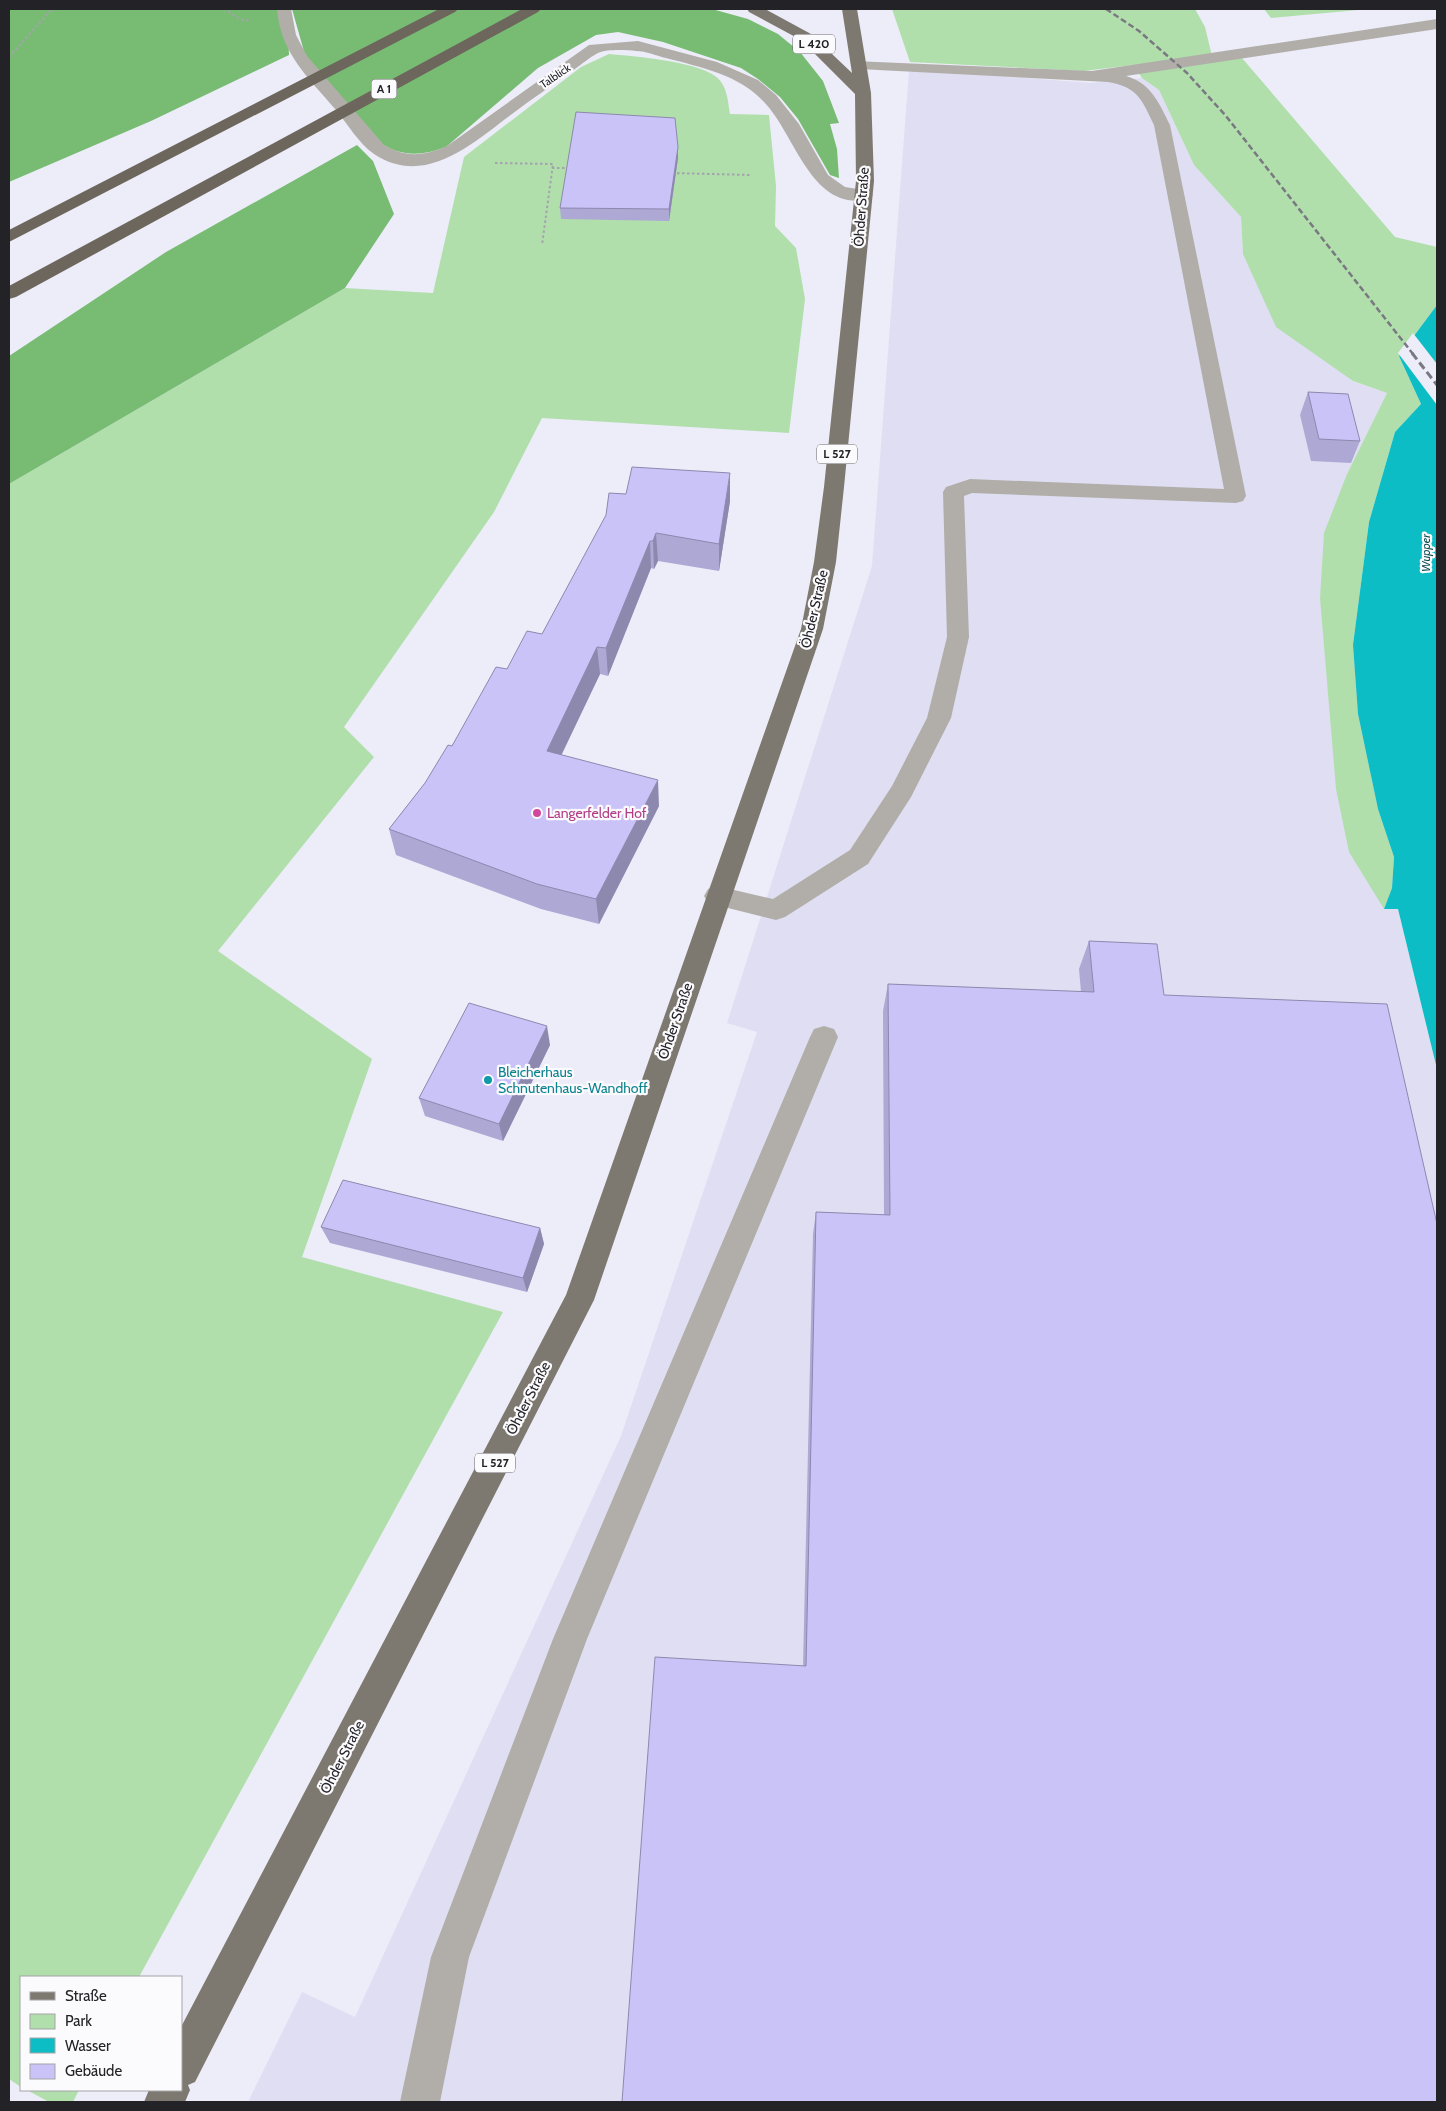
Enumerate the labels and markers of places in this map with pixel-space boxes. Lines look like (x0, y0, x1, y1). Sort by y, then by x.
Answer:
place label: Langerfelder Hof (547, 804, 647, 822)
marker: Langerfelder Hof (531, 807, 543, 819)
place label: Bleicherhaus Schnutenhaus-Wandhoff (498, 1063, 648, 1097)
marker: Bleicherhaus Schnutenhaus-Wandhoff (482, 1074, 494, 1086)

